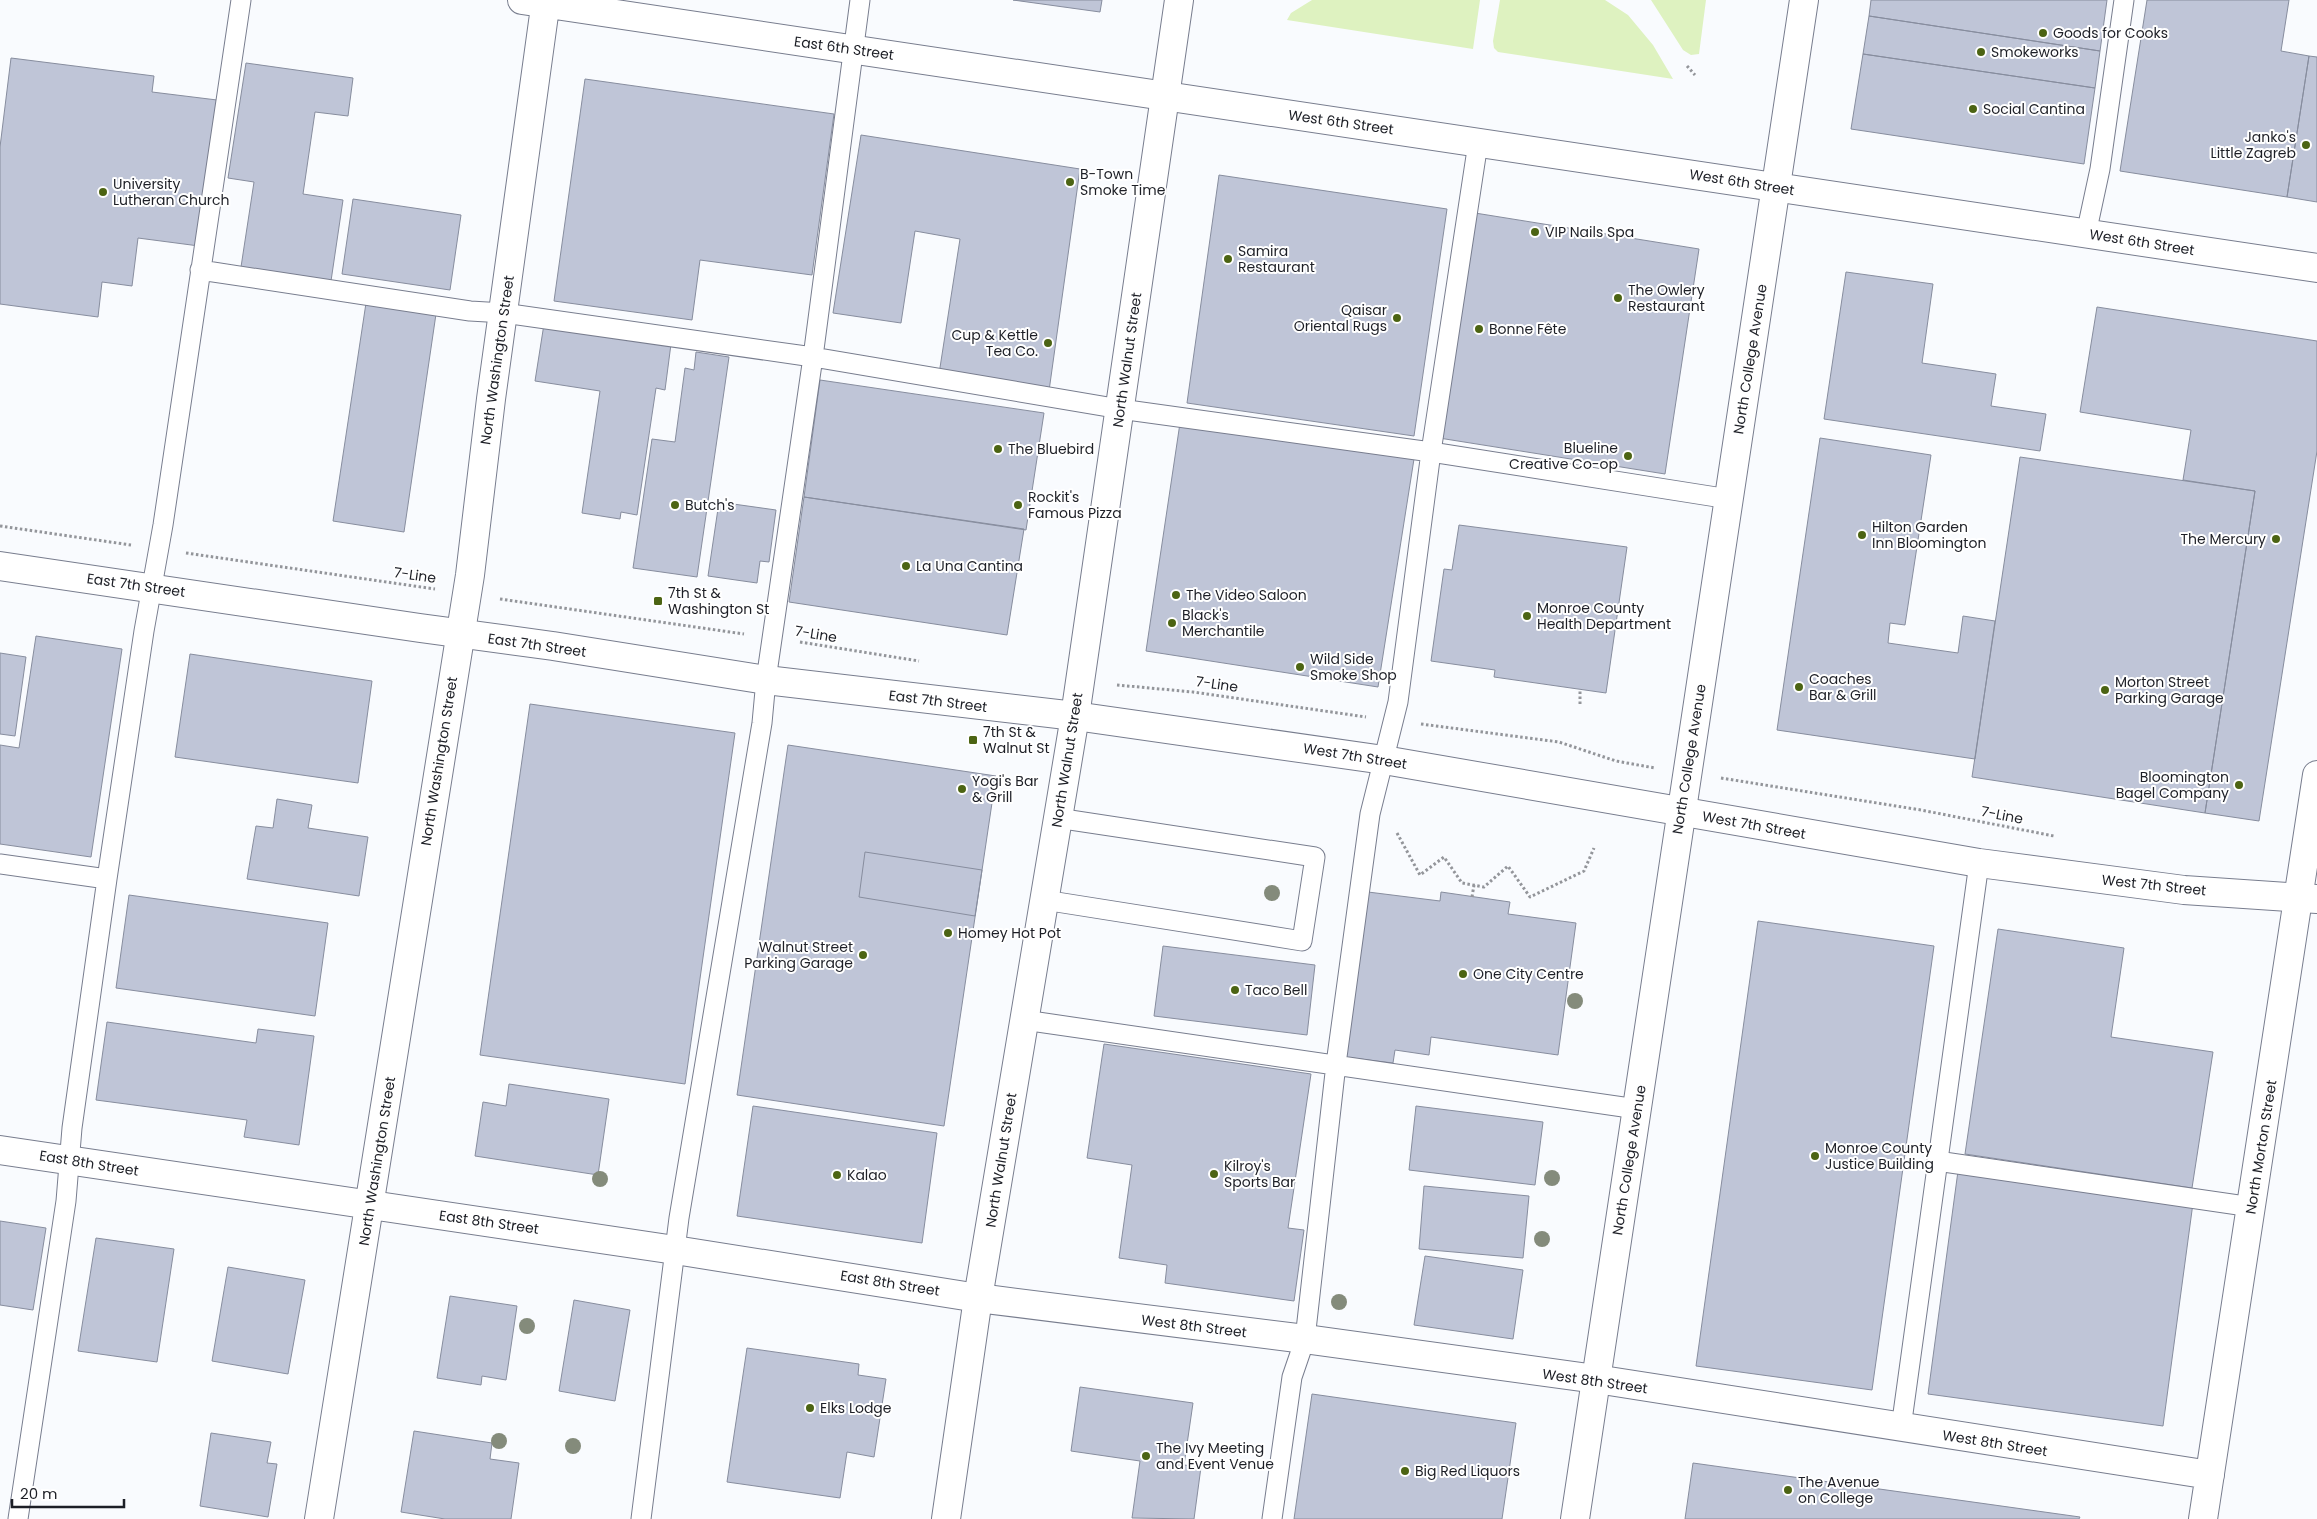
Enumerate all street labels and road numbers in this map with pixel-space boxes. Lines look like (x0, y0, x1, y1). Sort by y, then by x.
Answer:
street label: East 6th Street (793, 31, 895, 65)
street label: West 6th Street (1287, 105, 1395, 139)
street label: West 6th Street (1688, 164, 1796, 200)
street label: West 6th Street (2088, 224, 2196, 260)
street label: North Washington Street (475, 274, 519, 446)
street label: North College Avenue (1728, 282, 1772, 435)
street label: North Walnut Street (1108, 291, 1146, 429)
street label: 7-Line (393, 562, 438, 588)
street label: East 7th Street (85, 568, 187, 602)
street label: 7-Line (793, 621, 839, 647)
street label: East 7th Street (486, 628, 588, 662)
street label: 7-Line (1195, 671, 1240, 697)
street label: North Washington Street (416, 675, 462, 847)
street label: North College Avenue (1667, 682, 1711, 835)
street label: East 7th Street (888, 685, 988, 717)
street label: North Walnut Street (1046, 691, 1088, 829)
street label: West 7th Street (1302, 738, 1408, 774)
street label: 7-Line (1979, 801, 2025, 829)
street label: West 7th Street (1701, 806, 1807, 844)
street label: West 7th Street (2101, 870, 2207, 900)
street label: North Washington Street (354, 1075, 400, 1247)
street label: North Morton Street (2241, 1078, 2281, 1216)
street label: North College Avenue (1607, 1083, 1651, 1236)
street label: North Walnut Street (980, 1091, 1022, 1229)
street label: East 8th Street (38, 1145, 140, 1181)
street label: East 8th Street (438, 1205, 540, 1239)
street label: East 8th Street (839, 1265, 941, 1301)
street label: West 8th Street (1140, 1310, 1248, 1342)
street label: West 8th Street (1541, 1364, 1649, 1398)
street label: West 8th Street (1941, 1425, 2049, 1461)

